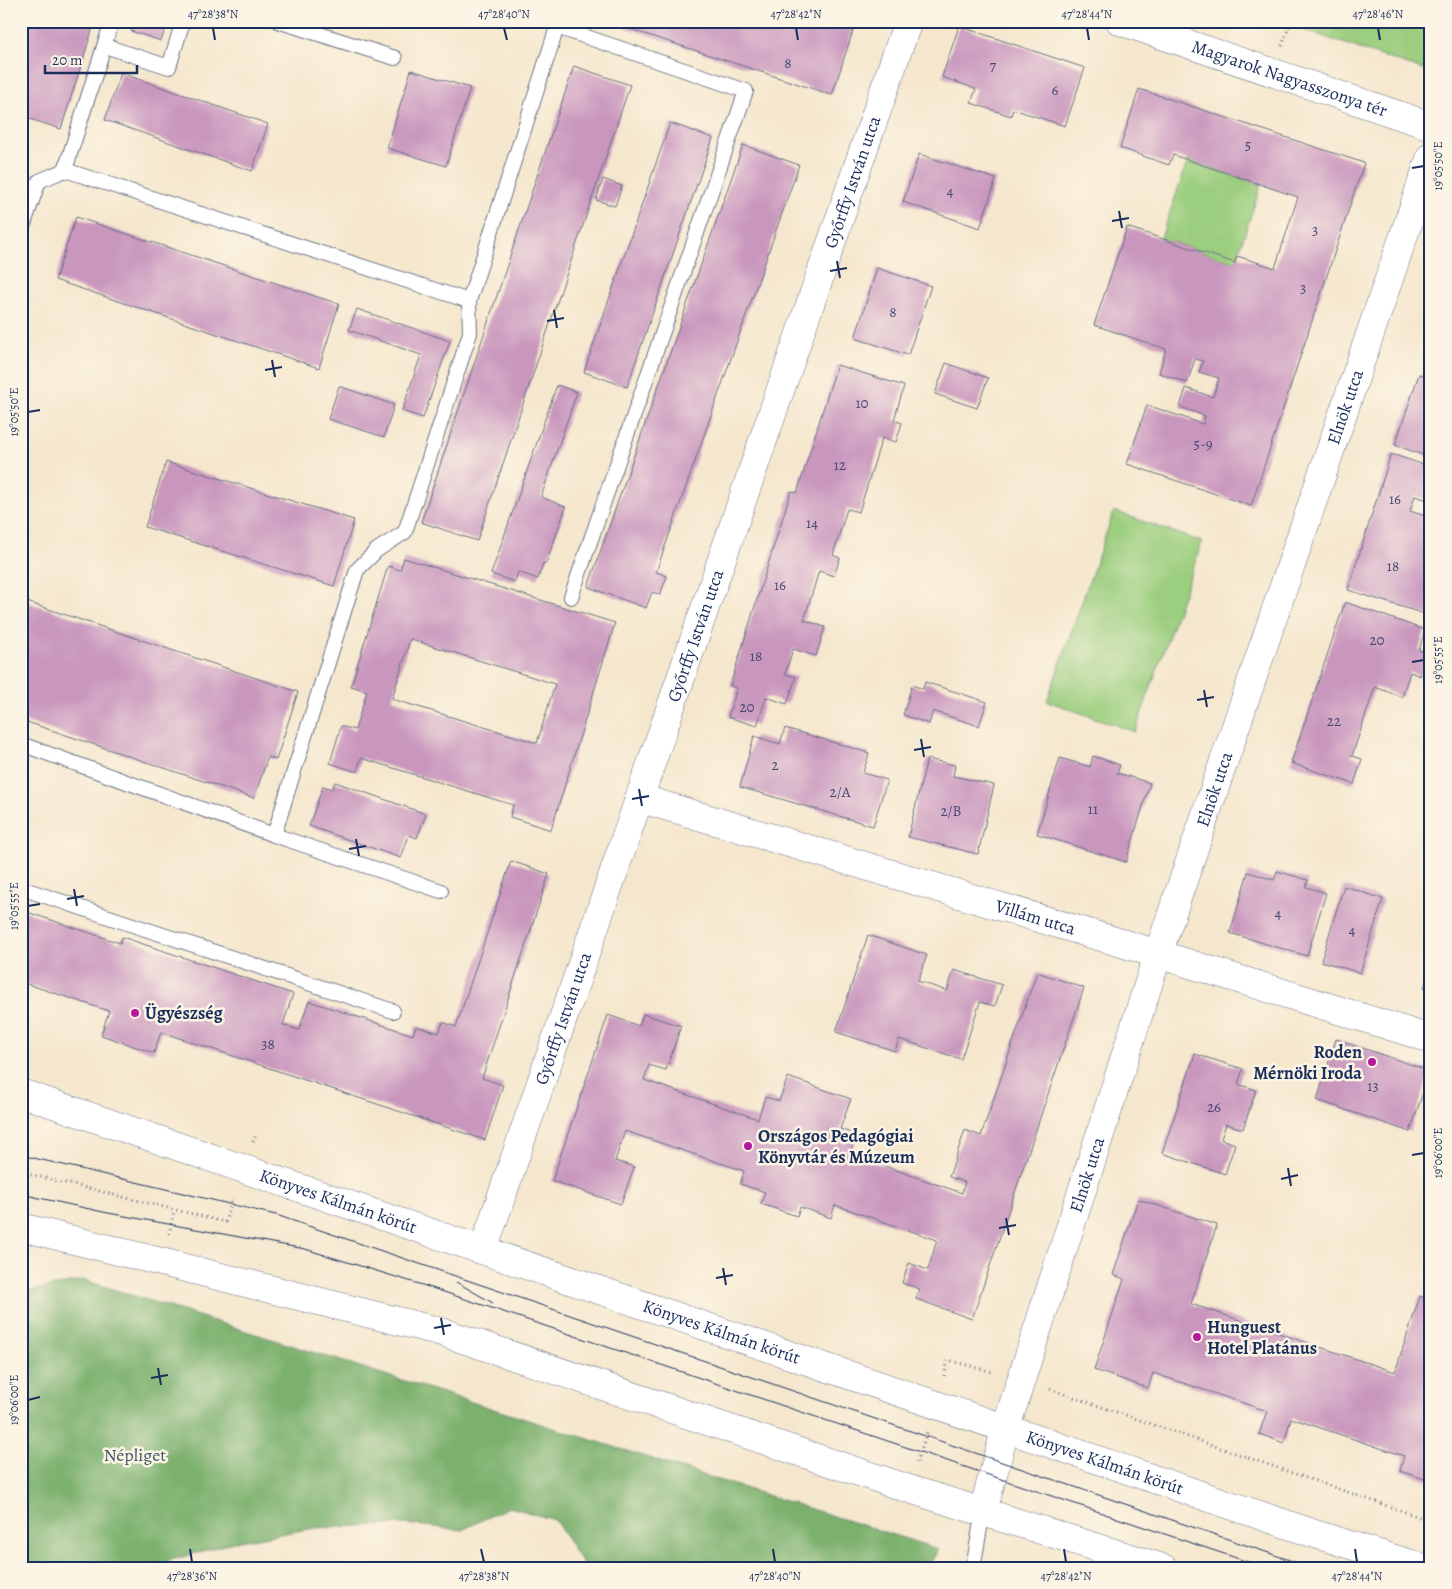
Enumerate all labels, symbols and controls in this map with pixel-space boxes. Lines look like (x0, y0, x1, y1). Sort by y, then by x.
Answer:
text: 47°28'38"N (188, 6, 239, 22)
text: 47°28'40"N (478, 6, 530, 22)
text: 47°28'42"N (770, 6, 822, 22)
text: 47°28'44"N (1062, 6, 1113, 22)
text: 47°28'46"N (1353, 6, 1404, 22)
street label: Magyarok Nagyasszonya tér (1189, 34, 1391, 122)
scale bar (45, 42, 138, 74)
text: 20 m (52, 50, 83, 70)
house number: 8 (784, 53, 792, 73)
house number: 7 (990, 56, 997, 76)
house number: 6 (1052, 80, 1059, 100)
street label: Győrffy István utca (818, 112, 887, 252)
house number: 5 (1245, 135, 1251, 155)
text: 19°05'50"E (1430, 141, 1446, 191)
house number: 4 (947, 181, 954, 201)
house number: 3 (1312, 220, 1318, 240)
house number: 3 (1300, 278, 1306, 298)
house number: 8 (889, 302, 897, 322)
street label: Elnök utca (1321, 366, 1369, 448)
text: 19°05'50"E (6, 387, 22, 437)
house number: 10 (855, 393, 869, 413)
house number: 5-9 (1194, 434, 1213, 454)
house number: 12 (834, 455, 846, 475)
house number: 16 (1389, 489, 1401, 509)
house number: 14 (806, 513, 818, 533)
house number: 18 (1387, 556, 1399, 576)
street label: Győrffy István utca (661, 566, 730, 705)
house number: 16 (774, 575, 786, 595)
house number: 20 (1369, 630, 1385, 650)
text: 19°05'55"E (1430, 636, 1446, 684)
house number: 18 (750, 646, 762, 666)
house number: 20 (739, 697, 755, 717)
house number: 22 (1327, 711, 1341, 731)
street label: Elnök utca (1190, 748, 1239, 830)
house number: 2 (771, 755, 779, 775)
house number: 2/A (830, 782, 851, 802)
house number: 11 (1088, 799, 1098, 819)
house number: 2/B (940, 801, 962, 821)
text: 19°05'55"E (6, 882, 22, 930)
street label: Villám utca (991, 893, 1079, 941)
house number: 4 (1275, 903, 1282, 923)
house number: 4 (1349, 920, 1356, 940)
street label: Győrffy István utca (529, 948, 597, 1088)
place label: Ügyészség (145, 1001, 224, 1025)
marker: Ügyészség (129, 1007, 141, 1019)
house number: 38 (261, 1034, 275, 1054)
place label: Roden Mérnöki Iroda (1253, 1040, 1362, 1085)
marker: Roden Mérnöki Iroda (1366, 1056, 1378, 1068)
house number: 13 (1367, 1076, 1379, 1096)
house number: 26 (1207, 1097, 1221, 1117)
place label: Országos Pedagógiai Könyvtár és Múzeum (758, 1124, 915, 1169)
text: 19°06'00"E (1430, 1128, 1446, 1178)
street label: Elnök utca (1064, 1133, 1111, 1216)
marker: Országos Pedagógiai Könyvtár és Múzeum (742, 1140, 754, 1152)
street label: Könyves Kálmán körút (256, 1163, 420, 1239)
street label: Könyves Kálmán körút (640, 1294, 803, 1370)
place label: Hunguest Hotel Platánus (1207, 1315, 1317, 1360)
marker: Hunguest Hotel Platánus (1191, 1331, 1203, 1343)
text: 19°06'00"E (6, 1375, 22, 1425)
street label: Könyves Kálmán körút (1023, 1424, 1187, 1500)
park label: Népliget (104, 1443, 166, 1467)
text: 47°28'36"N (167, 1568, 218, 1584)
text: 47°28'38"N (459, 1568, 510, 1584)
text: 47°28'40"N (749, 1568, 801, 1584)
text: 47°28'42"N (1040, 1568, 1092, 1584)
text: 47°28'44"N (1332, 1568, 1383, 1584)

